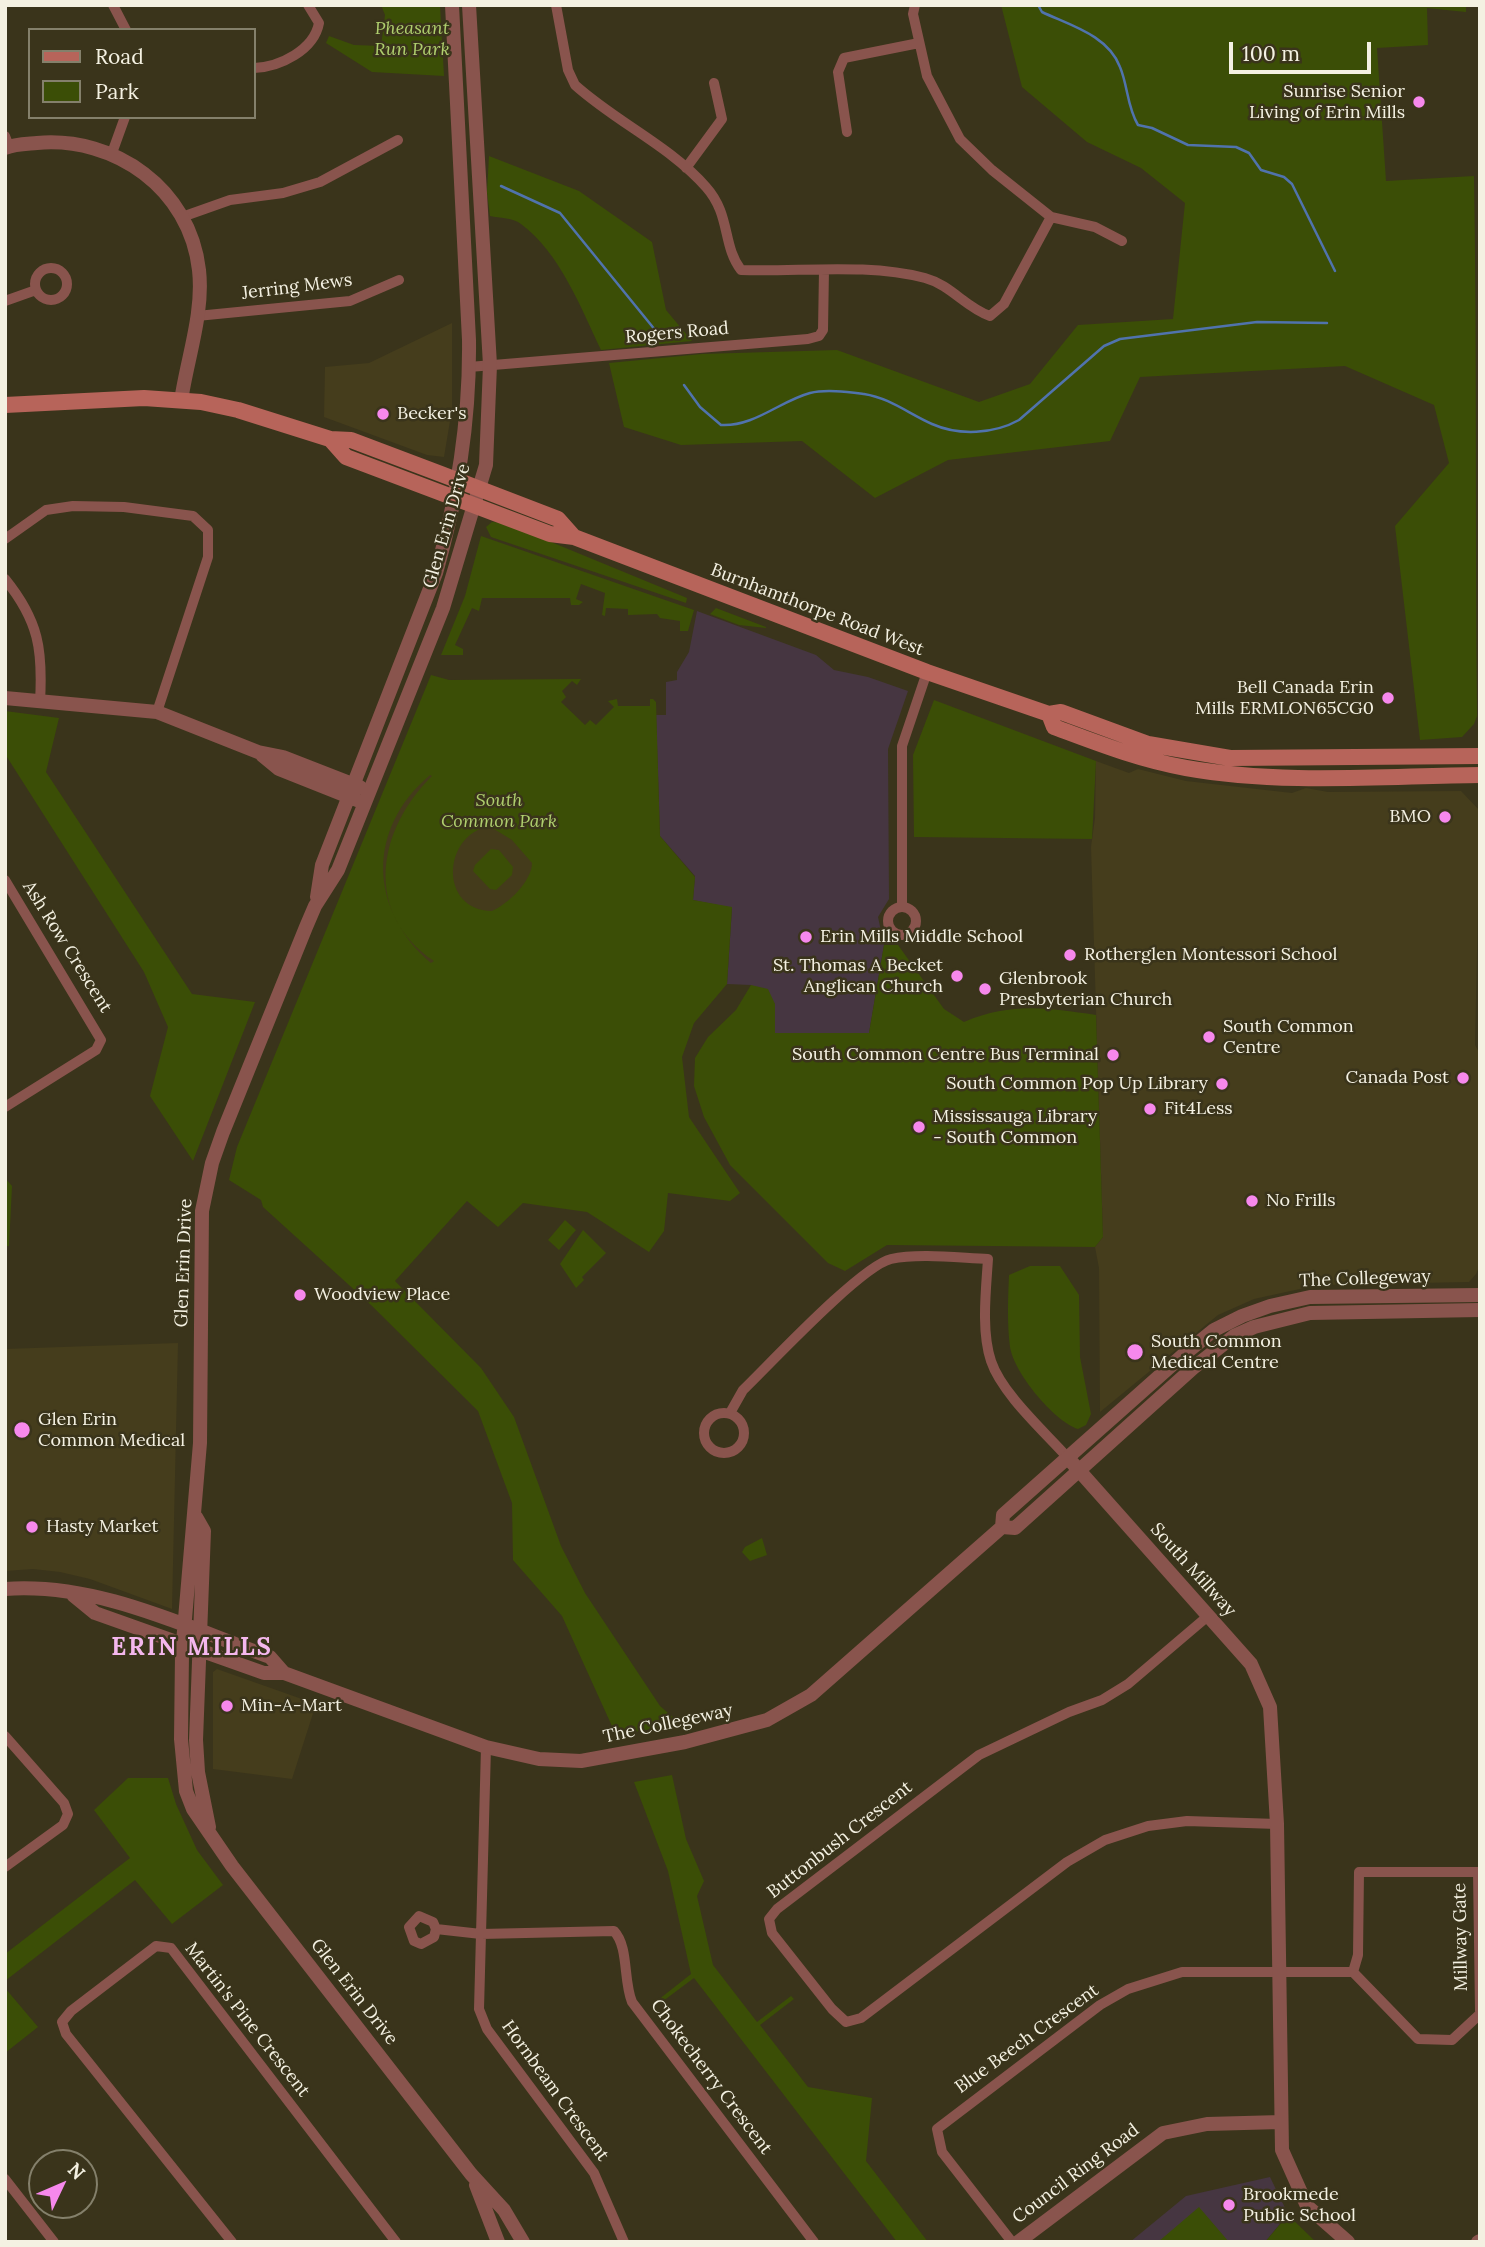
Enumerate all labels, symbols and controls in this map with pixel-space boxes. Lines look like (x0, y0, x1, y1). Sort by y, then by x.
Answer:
park label: Pheasant Run Park (374, 18, 450, 60)
legend (28, 28, 256, 119)
scale bar (1233, 28, 1375, 72)
text: 100 m (1242, 40, 1300, 67)
text: Road (95, 43, 144, 70)
text: Park (95, 78, 139, 105)
place label: Sunrise Senior Living of Erin Mills (1249, 81, 1405, 124)
marker: Sunrise Senior Living of Erin Mills (1411, 94, 1427, 110)
street label: Jerring Mews (240, 269, 354, 305)
street label: Rogers Road (624, 318, 730, 348)
place label: Becker's (397, 403, 467, 425)
marker: Becker's (375, 406, 391, 422)
street label: Glen Erin Drive (419, 461, 475, 591)
street label: Burnhamthorpe Road West (707, 559, 927, 661)
place label: Bell Canada Erin Mills ERMLON65CG0 (1195, 677, 1374, 720)
marker: Bell Canada Erin Mills ERMLON65CG0 (1380, 690, 1396, 706)
park label: South Common Park (441, 790, 557, 832)
place label: BMO (1389, 806, 1431, 828)
marker: BMO (1437, 809, 1453, 825)
street label: Ash Row Crescent (18, 877, 116, 1017)
place label: Erin Mills Middle School (820, 926, 1023, 948)
marker: Erin Mills Middle School (798, 929, 814, 945)
place label: Rotherglen Montessori School (1084, 944, 1337, 966)
marker: Rotherglen Montessori School (1062, 947, 1078, 963)
place label: St. Thomas A Becket Anglican Church (773, 955, 943, 998)
marker: St. Thomas A Becket Anglican Church (949, 968, 965, 984)
place label: Glenbrook Presbyterian Church (999, 968, 1172, 1010)
marker: Glenbrook Presbyterian Church (977, 981, 993, 997)
place label: South Common Centre (1223, 1016, 1354, 1058)
marker: South Common Centre (1201, 1029, 1217, 1045)
place label: South Common Centre Bus Terminal (792, 1044, 1099, 1066)
marker: South Common Centre Bus Terminal (1105, 1047, 1121, 1063)
place label: Canada Post (1346, 1067, 1449, 1089)
marker: Canada Post (1455, 1070, 1471, 1086)
place label: South Common Pop Up Library (946, 1073, 1208, 1095)
marker: South Common Pop Up Library (1214, 1076, 1230, 1092)
place label: Fit4Less (1164, 1098, 1233, 1120)
marker: Fit4Less (1142, 1101, 1158, 1117)
place label: Mississauga Library - South Common (933, 1106, 1097, 1148)
marker: Mississauga Library - South Common (911, 1119, 927, 1135)
place label: No Frills (1266, 1190, 1335, 1212)
marker: No Frills (1244, 1193, 1260, 1209)
street label: Glen Erin Drive (171, 1198, 197, 1328)
street label: The Collegeway (1299, 1266, 1431, 1292)
place label: Woodview Place (314, 1284, 450, 1306)
marker: Woodview Place (292, 1287, 308, 1303)
place label: South Common Medical Centre (1151, 1331, 1282, 1374)
marker: South Common Medical Centre (1125, 1342, 1145, 1362)
place label: Glen Erin Common Medical (38, 1409, 185, 1452)
marker: Glen Erin Common Medical (12, 1420, 32, 1440)
place label: Hasty Market (46, 1516, 158, 1538)
marker: Hasty Market (24, 1519, 40, 1535)
street label: South Millway (1145, 1519, 1241, 1621)
district label: ERIN MILLS (112, 1634, 272, 1662)
place label: Min-A-Mart (241, 1695, 342, 1717)
marker: Min-A-Mart (219, 1698, 235, 1714)
street label: The Collegeway (601, 1700, 735, 1748)
street label: Buttonbush Crescent (763, 1777, 917, 1903)
street label: Millway Gate (1449, 1883, 1473, 1991)
street label: Glen Erin Drive (306, 1935, 402, 2049)
street label: Martin's Pine Crescent (180, 1939, 314, 2101)
street label: Blue Beech Crescent (951, 1980, 1103, 2098)
street label: Chokecherry Crescent (646, 1995, 776, 2159)
street label: Hornbeam Crescent (497, 2016, 613, 2166)
street label: Council Ring Road (1008, 2119, 1144, 2229)
north arrow (28, 2149, 98, 2219)
text: N (63, 2157, 90, 2184)
place label: Brookmede Public School (1243, 2184, 1356, 2226)
marker: Brookmede Public School (1221, 2197, 1237, 2213)

